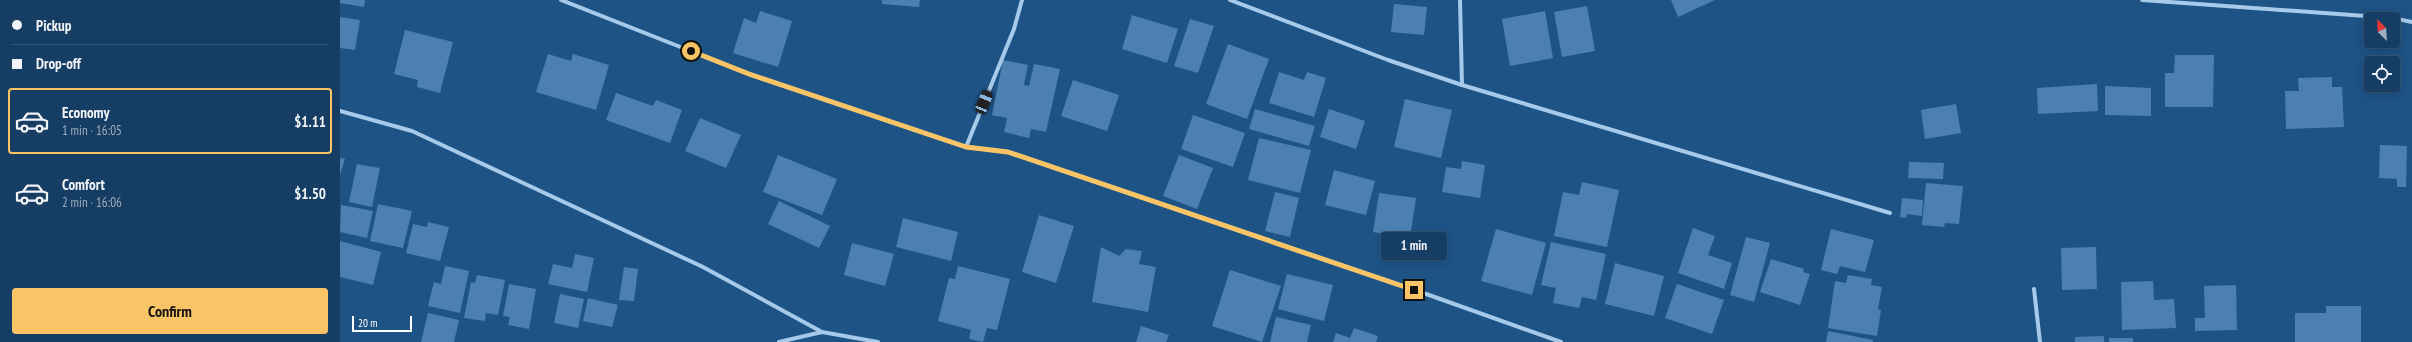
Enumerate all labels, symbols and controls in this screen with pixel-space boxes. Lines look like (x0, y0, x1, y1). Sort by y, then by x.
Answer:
north arrow (2364, 12, 2400, 48)
map controls (2364, 12, 2400, 92)
text: Pickup (36, 16, 71, 35)
route start (682, 42, 700, 60)
text: Drop-off (36, 54, 81, 73)
button: locate (2364, 56, 2400, 92)
car (974, 89, 994, 115)
icon: car (14, 103, 50, 139)
text: Economy (62, 103, 110, 122)
text: $1.11 (294, 112, 326, 131)
text: 1 min · 16:05 (62, 122, 122, 139)
icon: car (14, 175, 50, 211)
text: Comfort (62, 175, 105, 194)
text: $1.50 (294, 184, 326, 203)
text: 2 min · 16:06 (62, 194, 122, 211)
callout: 1 min (1381, 232, 1447, 260)
text: 1 min (1401, 237, 1427, 254)
route end (1405, 281, 1423, 299)
button: Confirm (12, 288, 328, 334)
scale bar (352, 314, 412, 333)
text: 20 m (358, 316, 377, 330)

